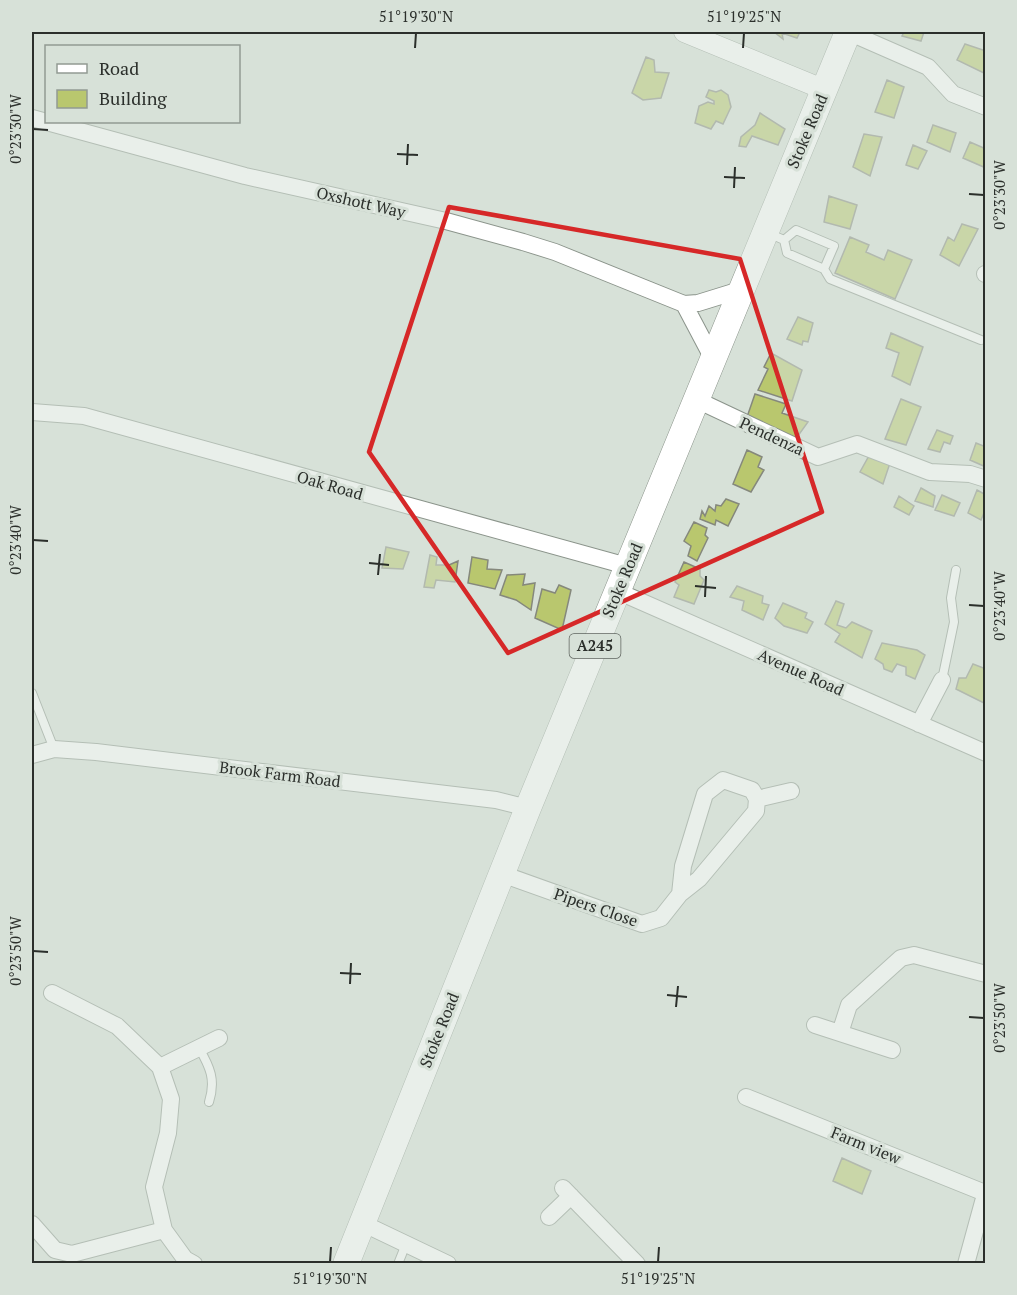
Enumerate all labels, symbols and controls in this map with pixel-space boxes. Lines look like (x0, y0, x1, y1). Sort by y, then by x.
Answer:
text: 51°19'30"N (379, 6, 453, 26)
text: 51°19'25"N (707, 6, 781, 26)
legend (45, 45, 240, 123)
text: Road (99, 56, 139, 80)
text: Building (99, 86, 167, 110)
street label: Stoke Road (781, 90, 833, 172)
text: 0°23'30"W (5, 93, 25, 164)
text: 0°23'30"W (989, 159, 1009, 230)
street label: Oxshott Way (314, 181, 409, 223)
street label: Pendenza (736, 411, 808, 461)
street label: Oak Road (294, 465, 366, 505)
text: 0°23'40"W (5, 504, 25, 575)
street label: Stoke Road (596, 539, 648, 621)
text: 0°23'40"W (989, 570, 1009, 641)
road number: A245 (570, 634, 620, 658)
street label: Avenue Road (755, 643, 848, 701)
street label: Brook Farm Road (218, 756, 342, 792)
street label: Pipers Close (551, 882, 641, 932)
text: 0°23'50"W (5, 915, 25, 986)
text: 0°23'50"W (989, 982, 1009, 1053)
street label: Stoke Road (414, 989, 464, 1071)
street label: Farm view (828, 1121, 904, 1169)
text: 51°19'30"N (293, 1268, 367, 1288)
text: 51°19'25"N (621, 1268, 695, 1288)

